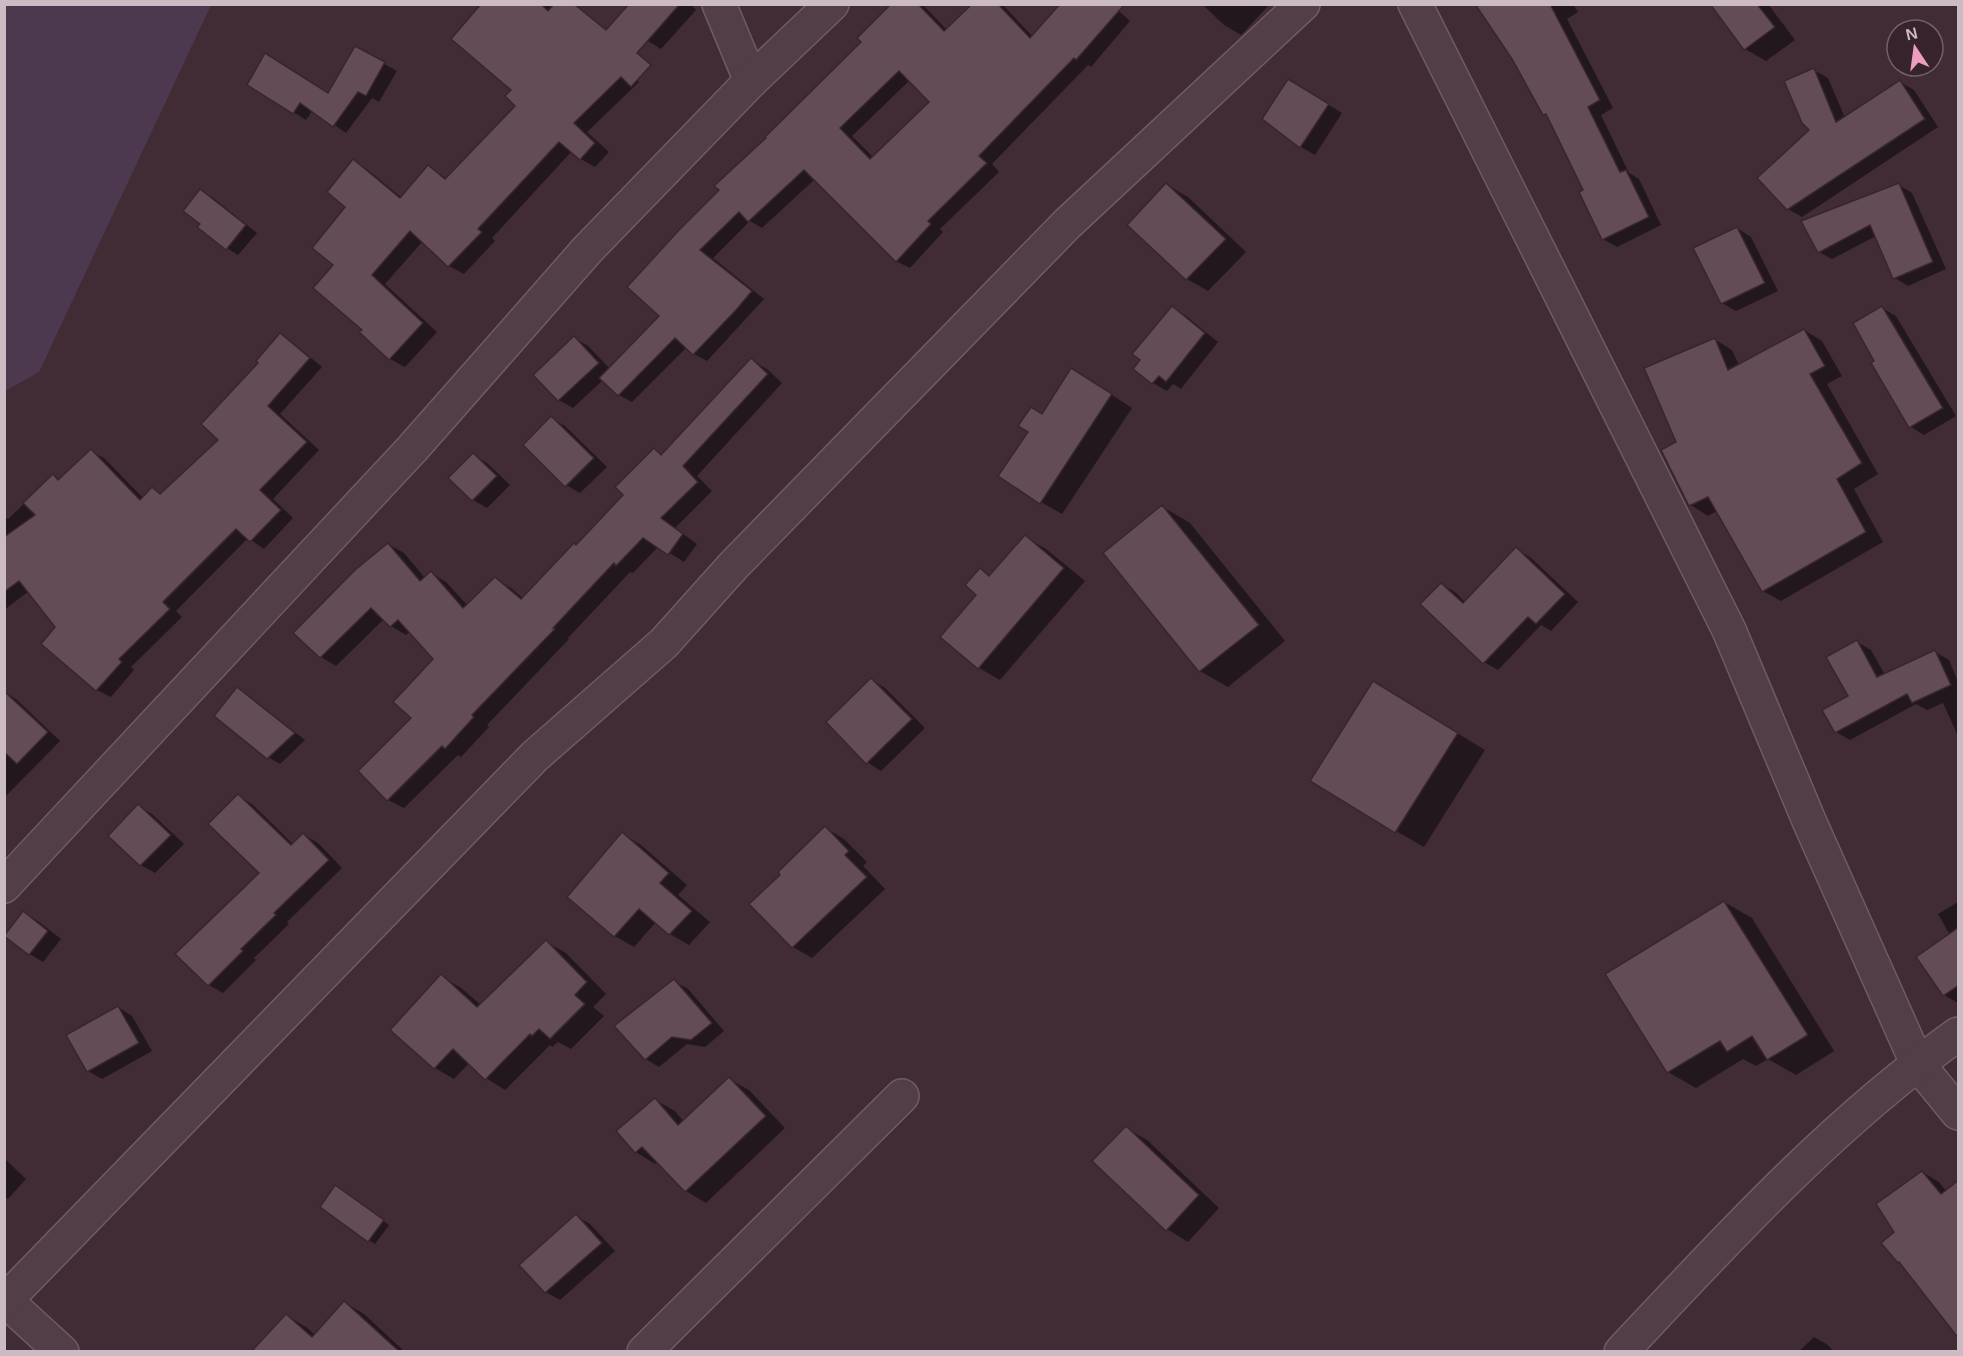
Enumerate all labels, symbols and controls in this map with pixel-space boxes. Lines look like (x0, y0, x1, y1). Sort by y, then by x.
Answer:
north arrow (1885, 18, 1945, 78)
text: N (1904, 24, 1919, 43)

